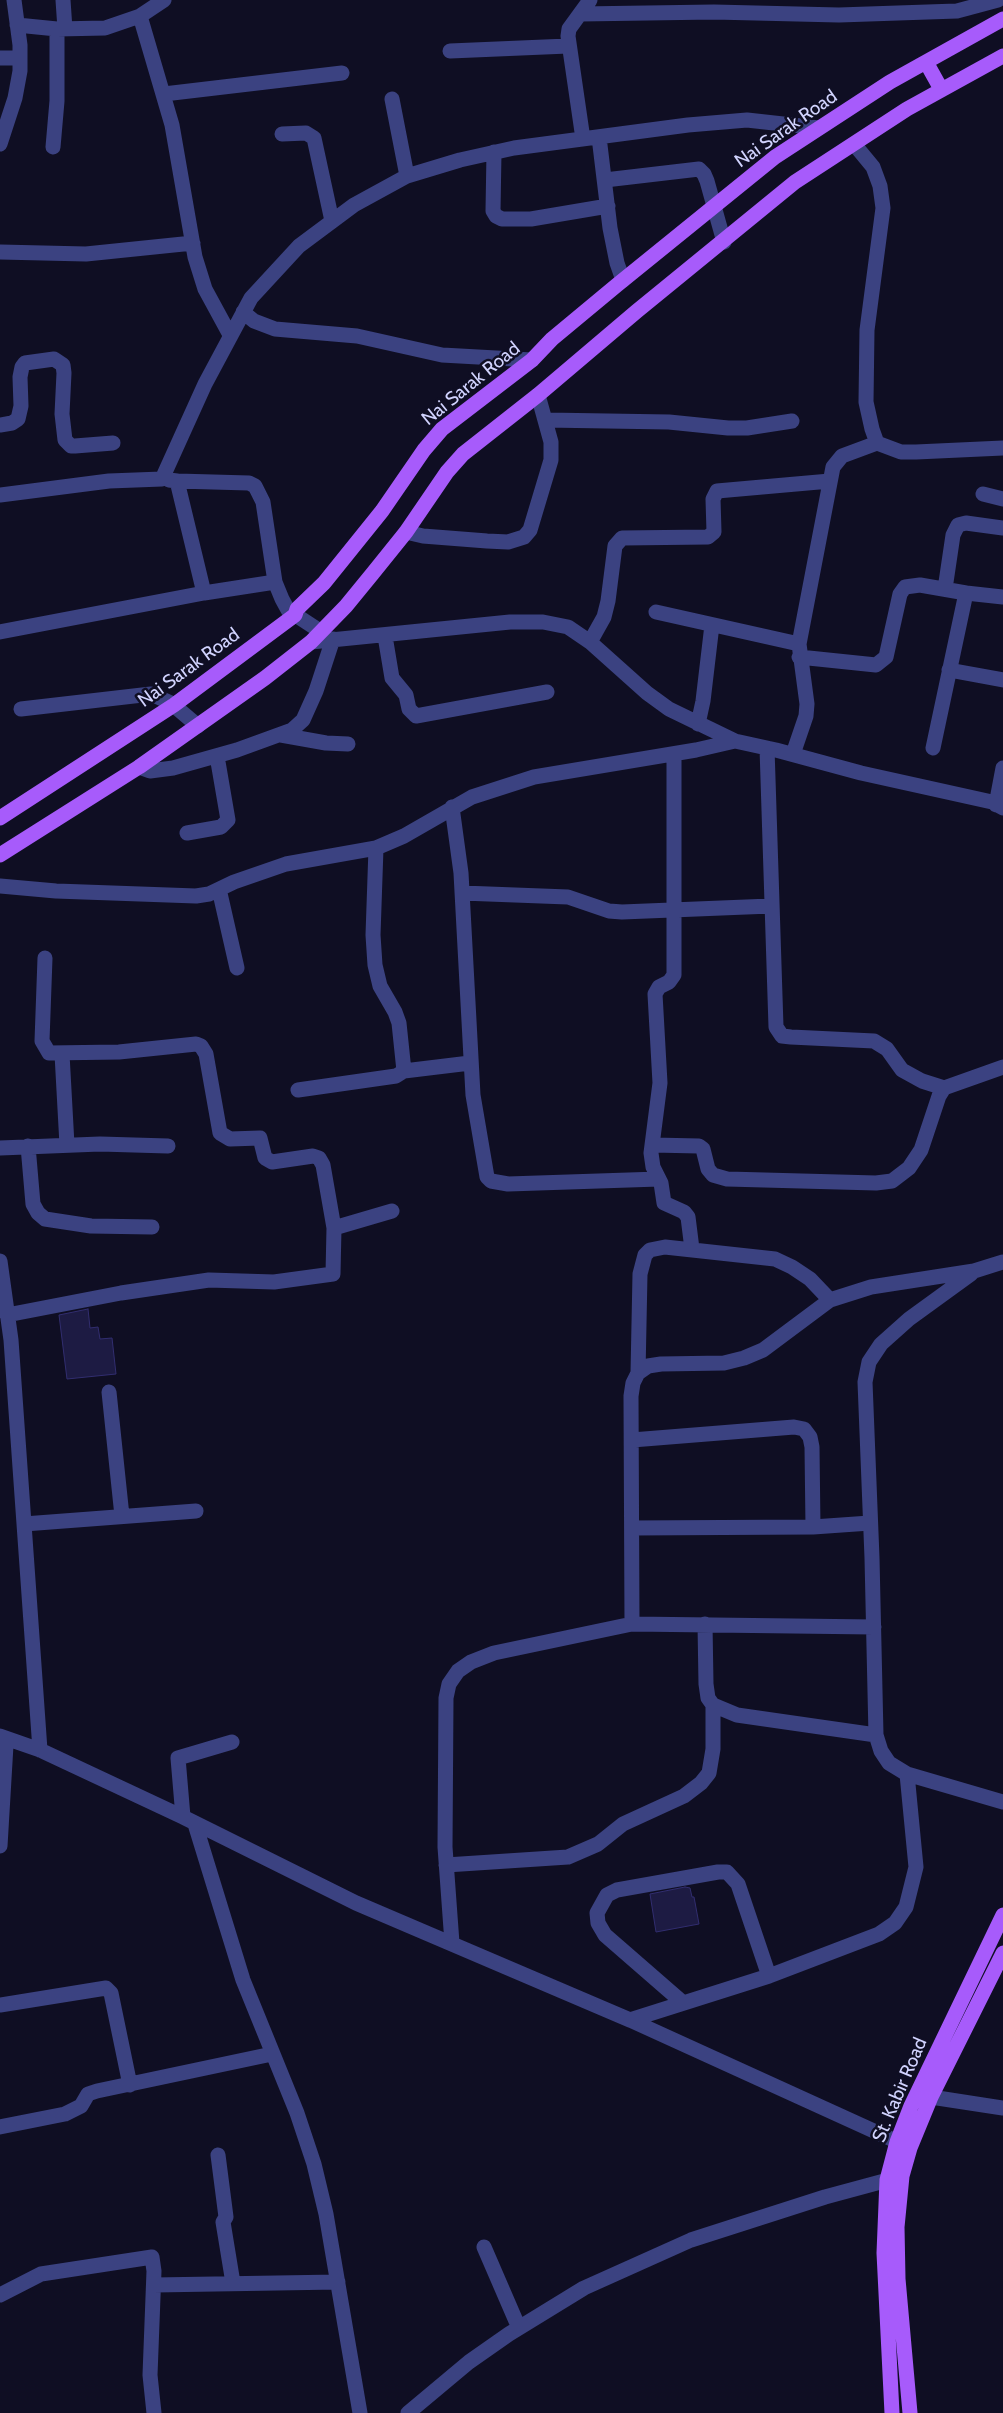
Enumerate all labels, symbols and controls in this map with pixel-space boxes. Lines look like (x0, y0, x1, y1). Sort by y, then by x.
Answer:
street label: Nai Sarak Road (730, 85, 842, 173)
street label: Nai Sarak Road (417, 337, 525, 431)
street label: Nai Sarak Road (134, 624, 244, 712)
street label: St. Kabir Road (868, 2034, 932, 2146)

